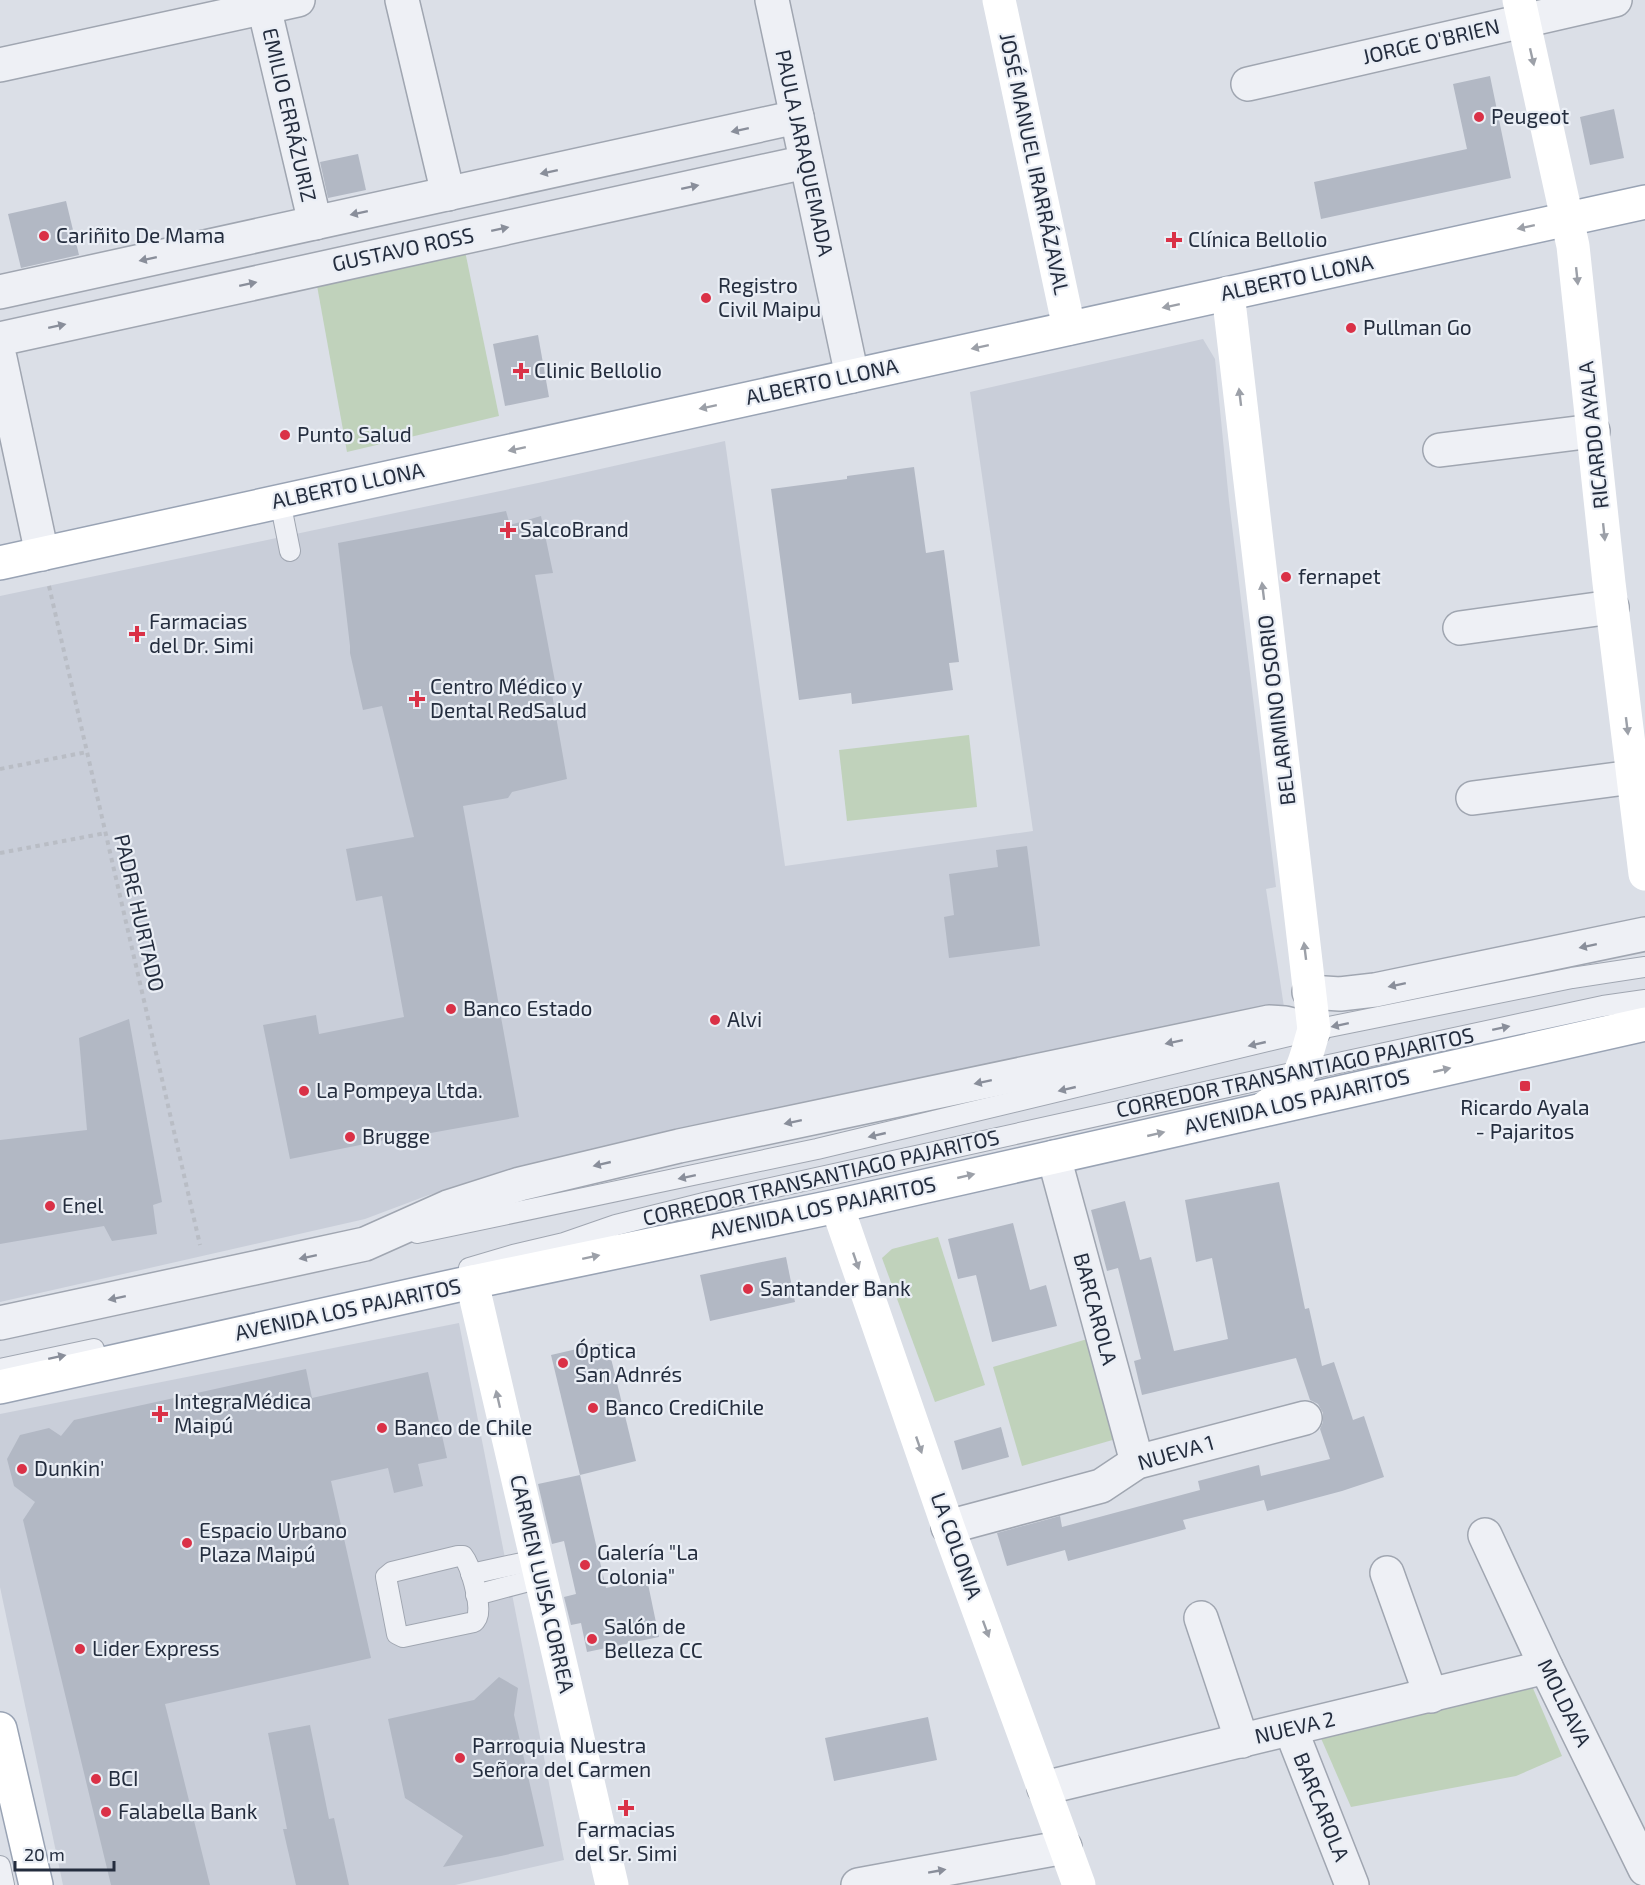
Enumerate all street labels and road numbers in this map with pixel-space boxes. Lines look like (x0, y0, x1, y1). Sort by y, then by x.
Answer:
street label: JORGE O'BRIEN (1360, 13, 1502, 68)
street label: EMILIO ERRÁZURIZ (258, 25, 323, 204)
street label: JOSÉ MANUEL IRARRÁZAVAL (995, 30, 1076, 297)
street label: PAULA JARAQUEMADA (770, 47, 840, 258)
street label: GUSTAVO ROSS (330, 221, 476, 276)
street label: ALBERTO LLONA (1218, 248, 1375, 305)
street label: ALBERTO LLONA (743, 352, 900, 409)
street label: RICARDO AYALA (1572, 360, 1613, 510)
street label: ALBERTO LLONA (269, 456, 426, 513)
street label: BELARMINO OSORIO (1251, 614, 1300, 807)
street label: PADRE HURTADO (110, 831, 171, 994)
street label: CORREDOR TRANSANTIAGO PAJARITOS (1114, 1021, 1476, 1122)
street label: AVENIDA LOS PAJARITOS (1182, 1062, 1412, 1139)
street label: CORREDOR TRANSANTIAGO PAJARITOS (640, 1123, 1001, 1230)
street label: AVENIDA LOS PAJARITOS (707, 1170, 938, 1243)
street label: BARCAROLA (1069, 1250, 1123, 1367)
street label: AVENIDA LOS PAJARITOS (232, 1272, 463, 1345)
street label: NUEVA 1 (1135, 1429, 1217, 1474)
street label: CARMEN LUISA CORREA (506, 1472, 581, 1695)
street label: LA COLONIA (927, 1489, 988, 1602)
street label: MOLDAVA (1533, 1654, 1597, 1750)
street label: NUEVA 2 (1252, 1705, 1337, 1748)
street label: BARCAROLA (1289, 1748, 1356, 1864)

